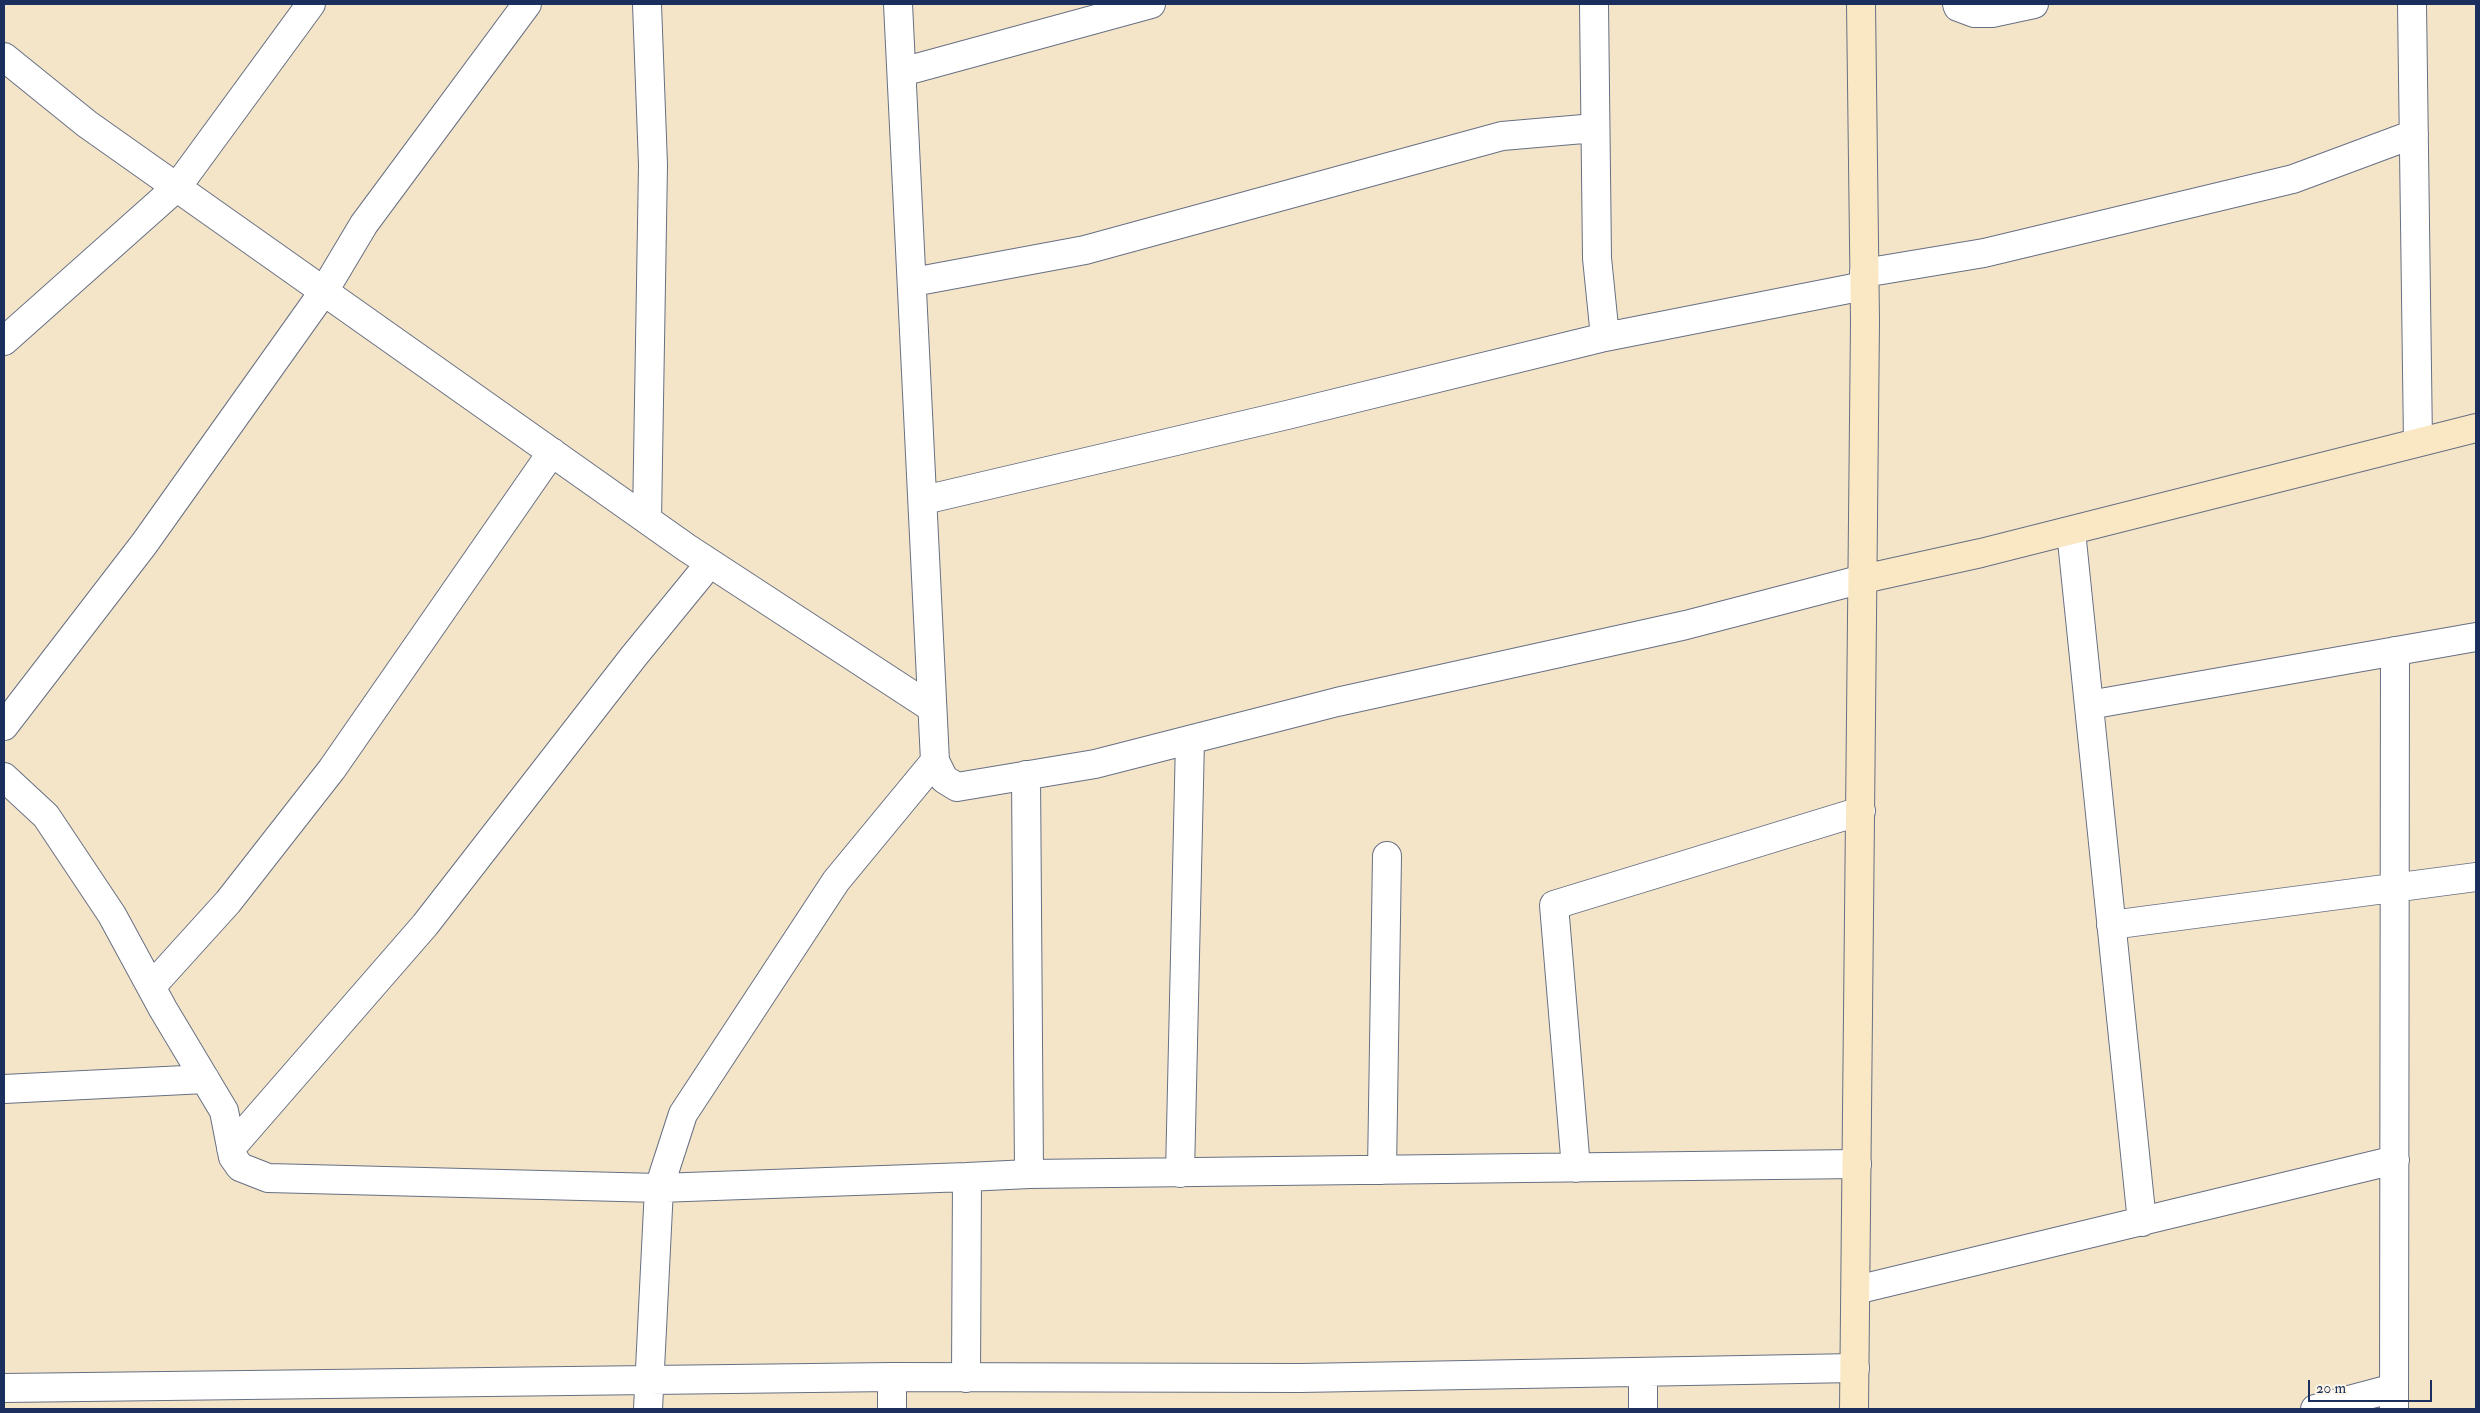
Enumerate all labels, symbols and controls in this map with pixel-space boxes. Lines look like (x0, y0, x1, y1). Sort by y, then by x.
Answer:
scale bar (2310, 1370, 2434, 1402)
text: 20 m (2316, 1379, 2346, 1398)

